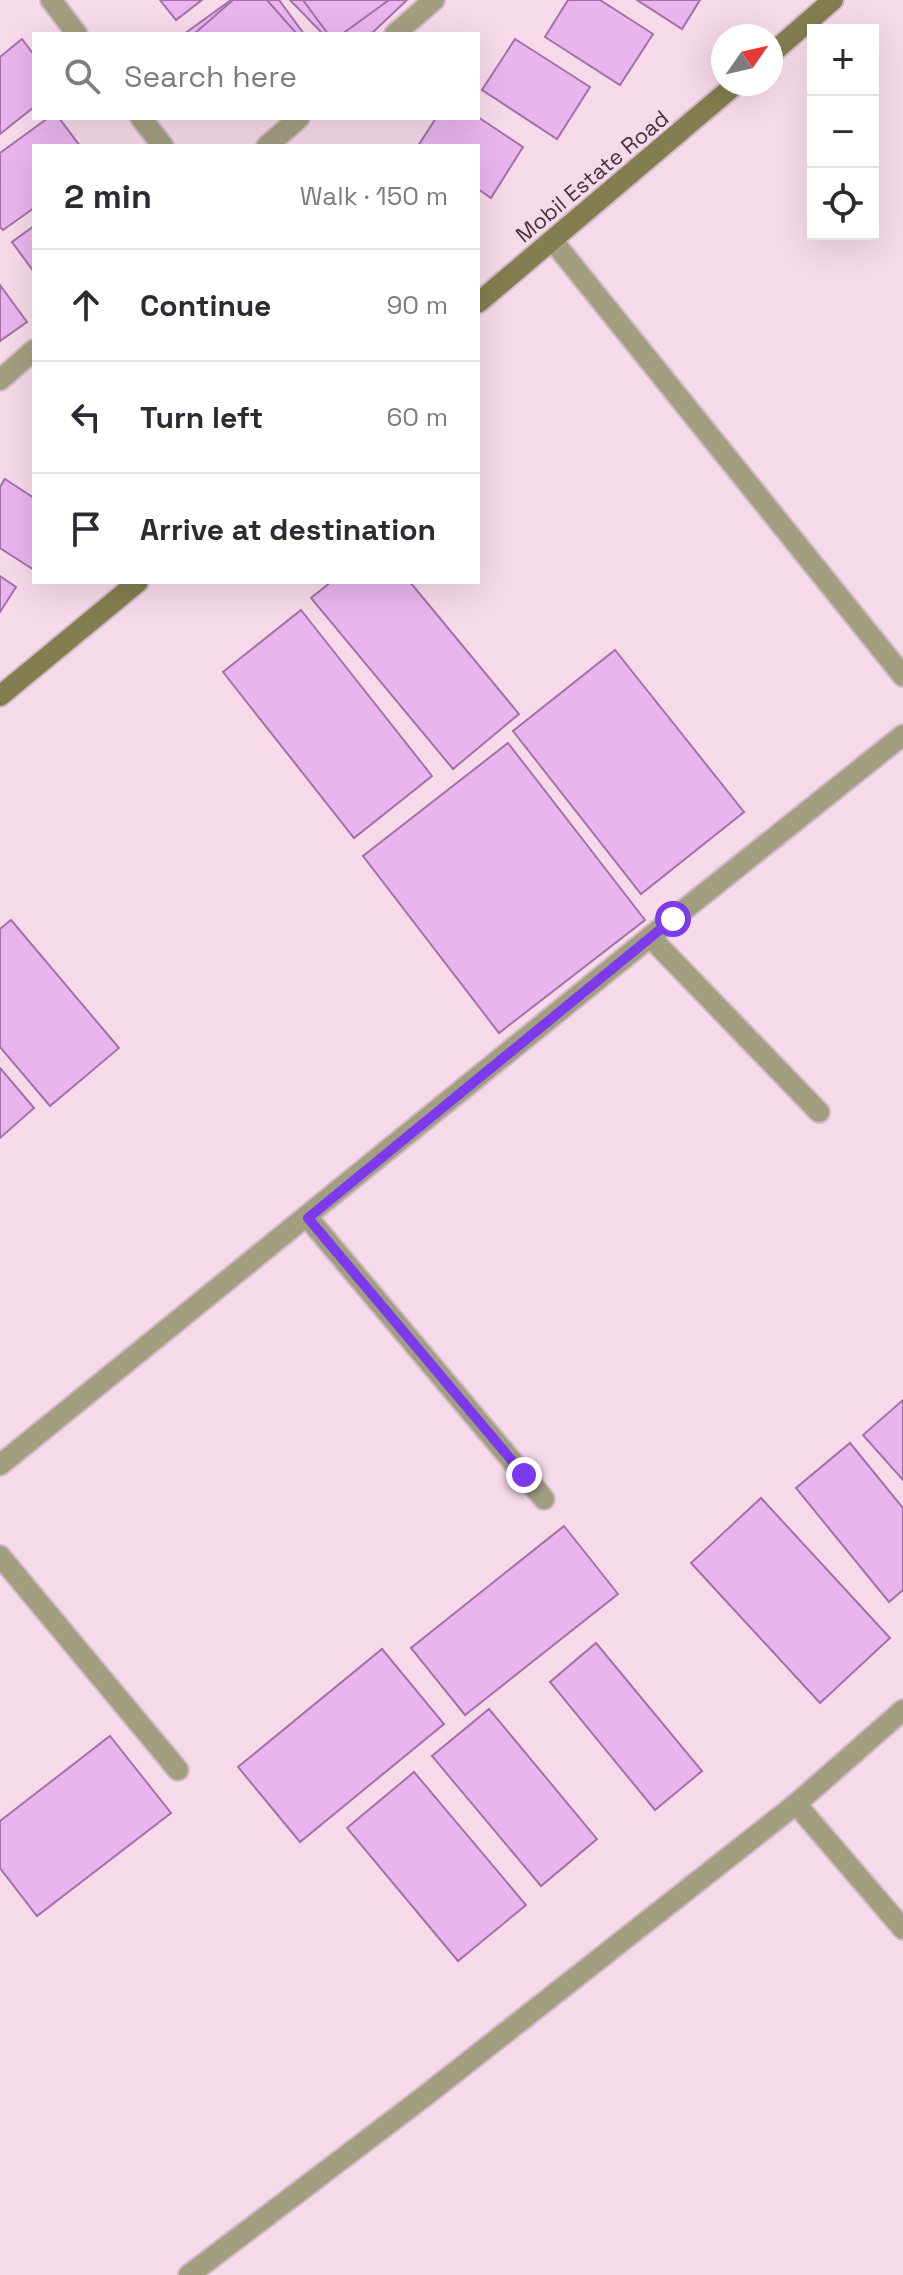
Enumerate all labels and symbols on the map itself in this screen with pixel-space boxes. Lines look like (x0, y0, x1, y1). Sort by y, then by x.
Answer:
north arrow (711, 24, 783, 96)
street label: Mobil Estate Road (510, 104, 674, 248)
route start (655, 901, 691, 937)
route end (506, 1457, 542, 1493)

